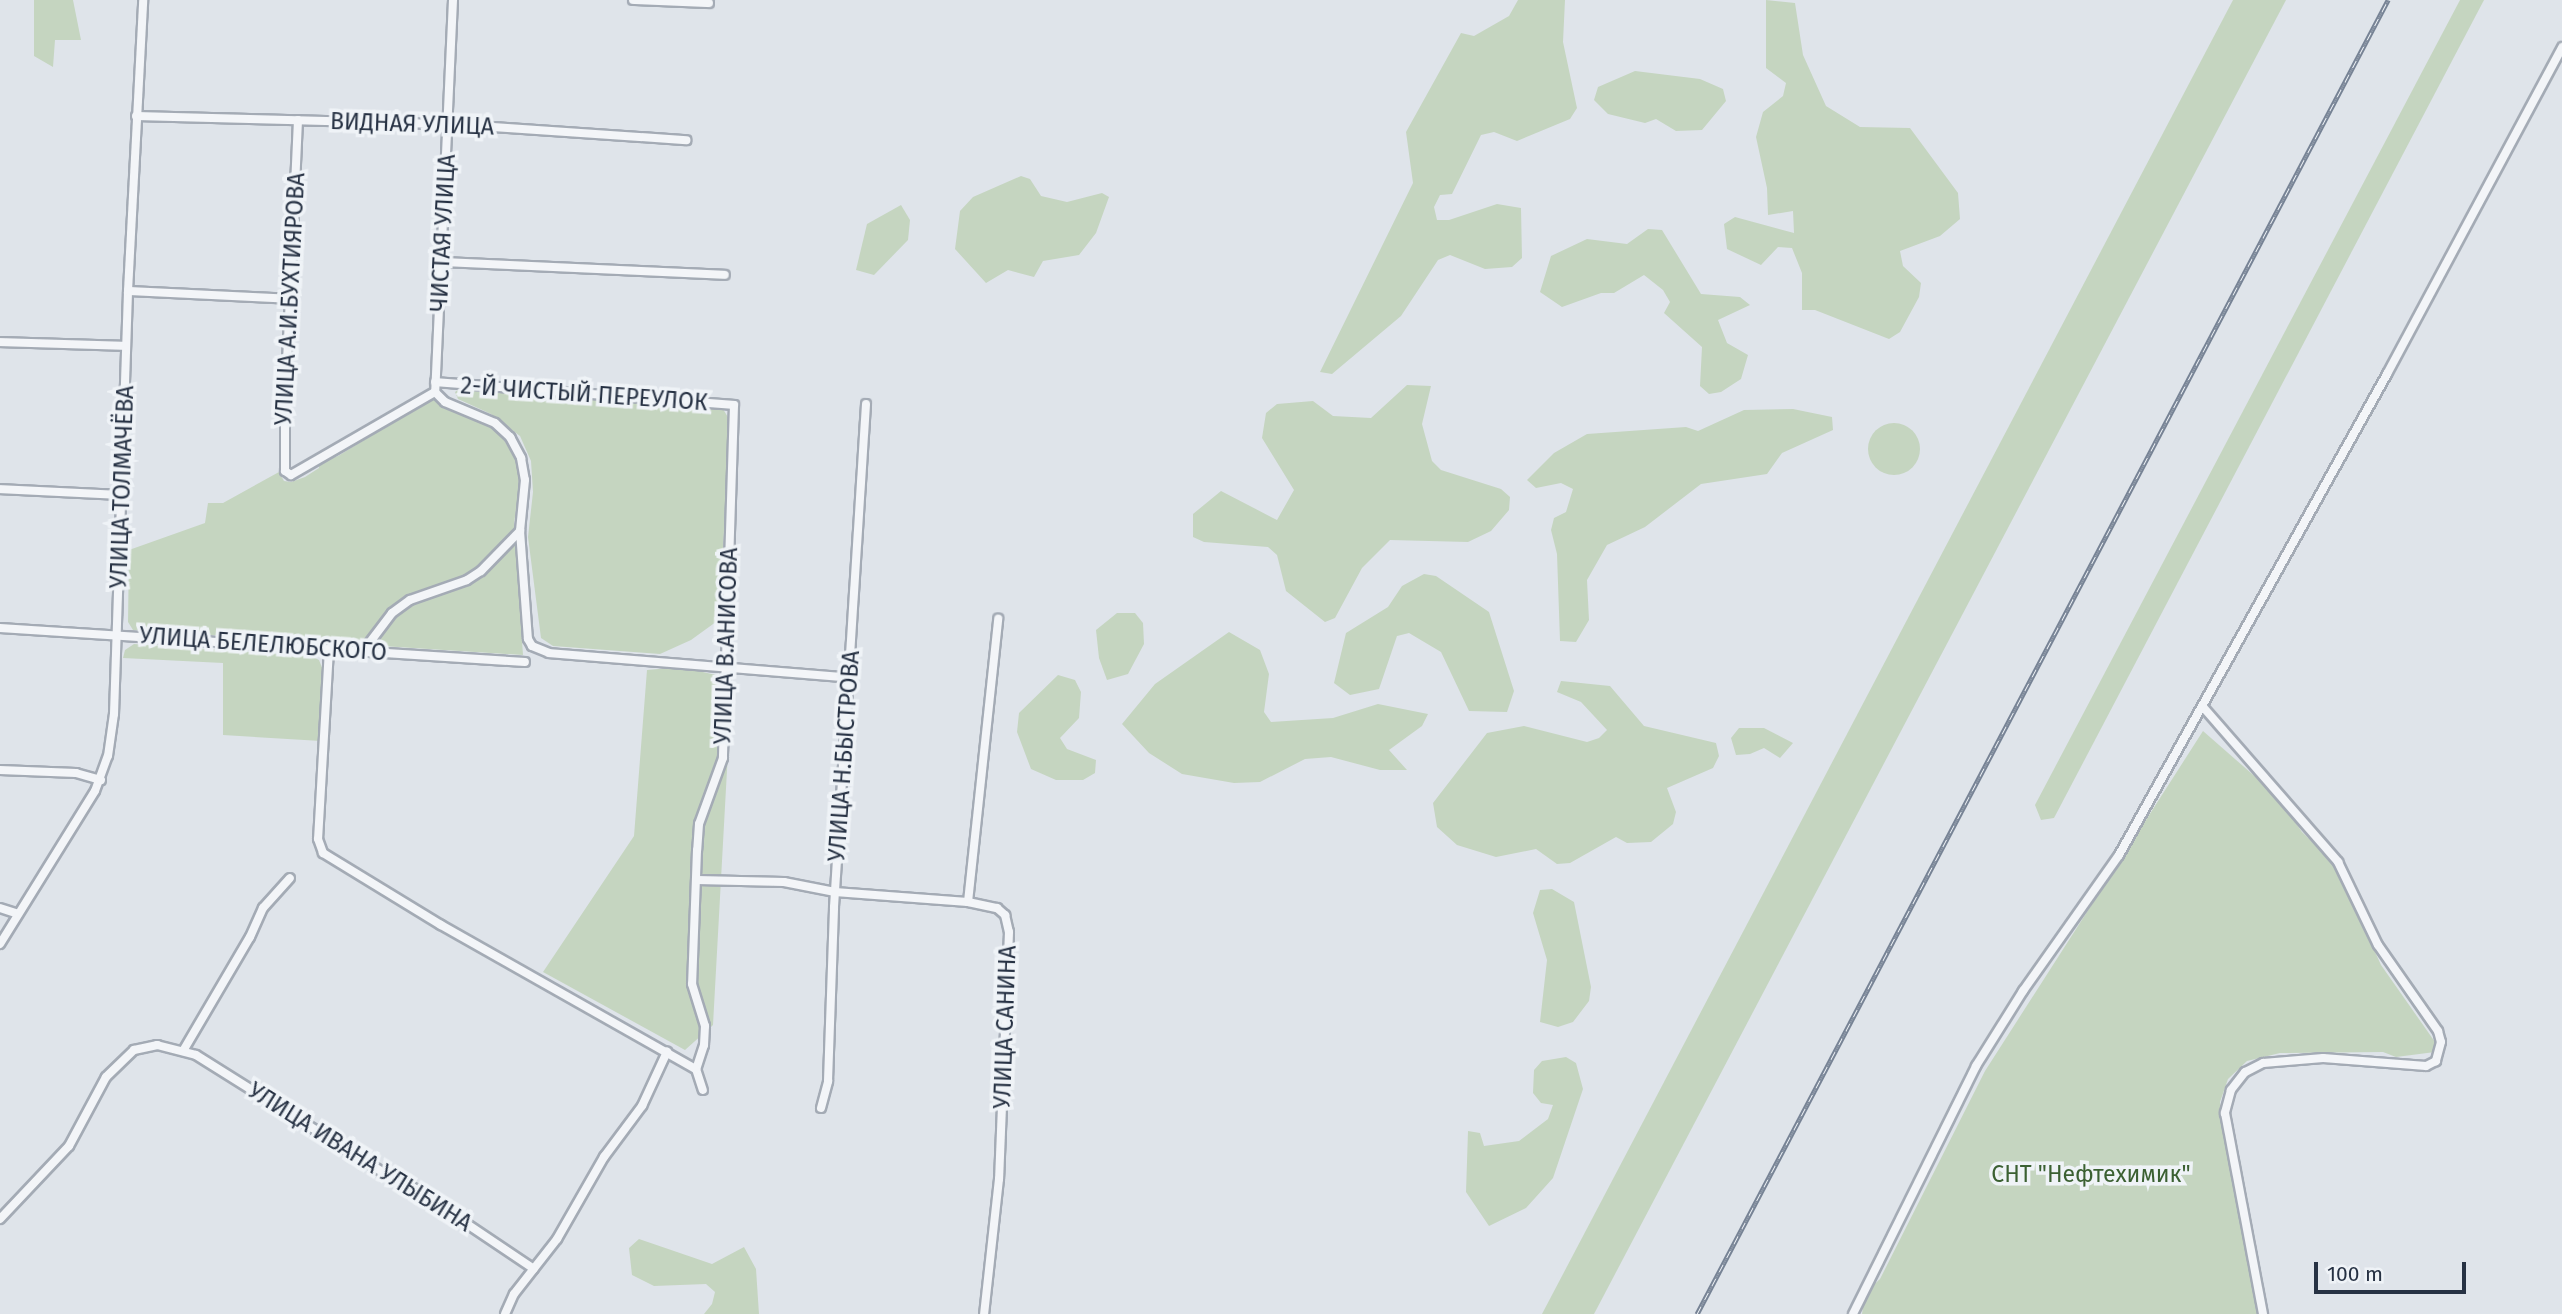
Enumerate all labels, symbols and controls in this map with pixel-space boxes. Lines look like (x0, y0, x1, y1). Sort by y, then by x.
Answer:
street label: ВИДНАЯ УЛИЦА (330, 107, 494, 141)
street label: ЧИСТАЯ УЛИЦА (425, 154, 461, 312)
street label: УЛИЦА А.И.БУХТИЯРОВА (270, 172, 310, 426)
street label: 2-Й ЧИСТЫЙ ПЕРЕУЛОК (460, 372, 708, 416)
street label: УЛИЦА ТОЛМАЧЁВА (105, 385, 139, 589)
street label: УЛИЦА В.АНИСОВА (709, 547, 743, 745)
street label: УЛИЦА БЕЛЕЛЮБСКОГО (138, 622, 388, 666)
street label: УЛИЦА Н.БЫСТРОВА (823, 650, 865, 862)
street label: УЛИЦА САНИНА (988, 945, 1022, 1109)
street label: УЛИЦА ИВАНА УЛЫБИНА (243, 1077, 477, 1237)
park label: СНТ "Нефтехимик" (1991, 1160, 2191, 1188)
scale bar (2317, 1248, 2469, 1292)
text: 100 m (2327, 1261, 2383, 1287)

